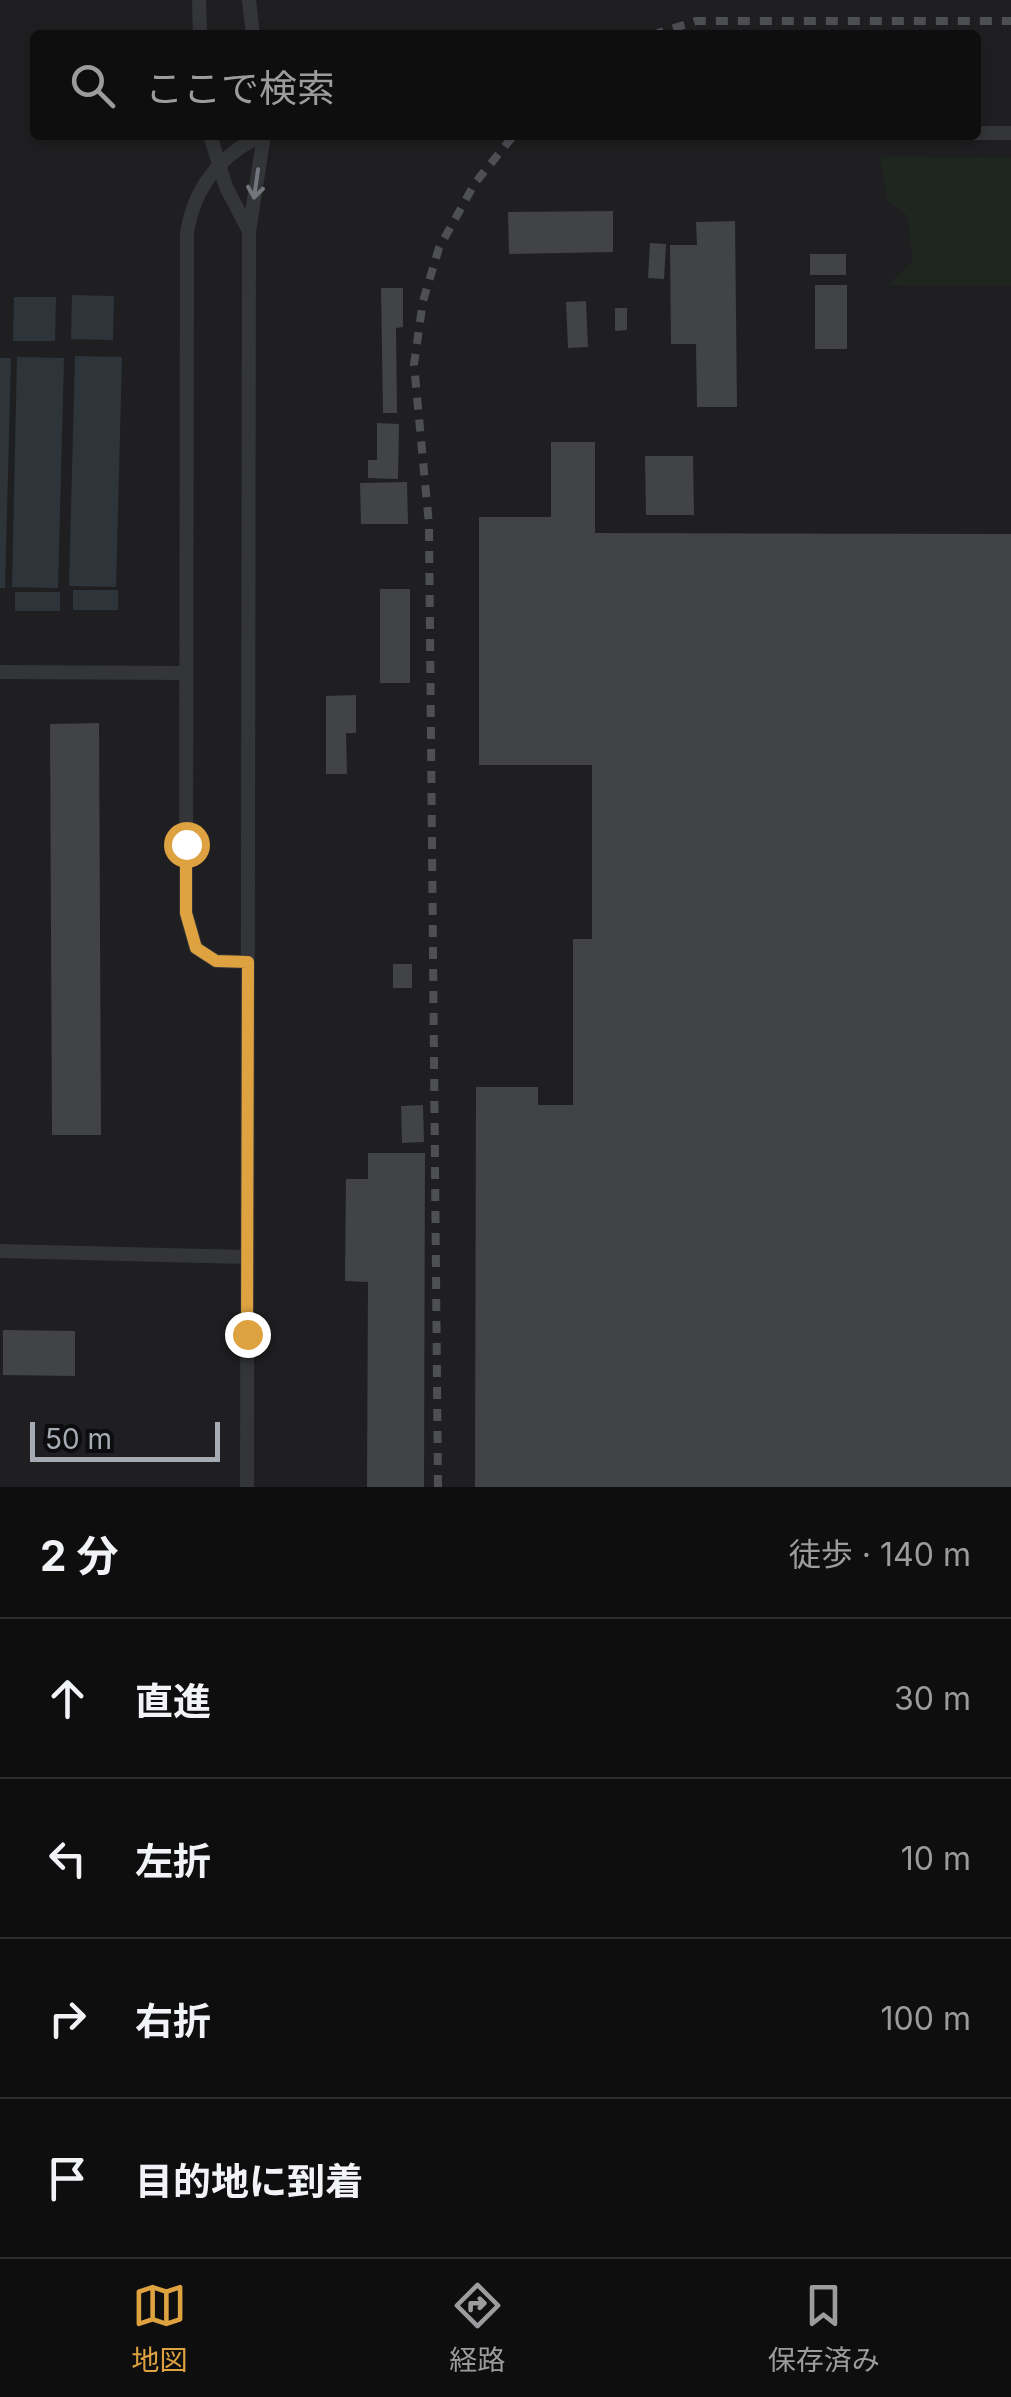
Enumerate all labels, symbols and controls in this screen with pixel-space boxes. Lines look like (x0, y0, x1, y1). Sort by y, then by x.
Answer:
search box (30, 30, 981, 140)
icon: search (65, 58, 120, 113)
text: ここで検索 (145, 65, 335, 111)
one-way arrow (247, 167, 265, 199)
route start (164, 822, 210, 868)
route end (225, 1312, 271, 1358)
scale bar (30, 1417, 220, 1462)
text: 50 m (45, 1422, 112, 1456)
text: 2 分 (40, 1530, 118, 1581)
text: 徒歩 · 140 m (789, 1535, 971, 1574)
icon: ahead (40, 1671, 95, 1726)
text: 直進 (135, 1678, 211, 1724)
text: 30 m (894, 1679, 971, 1718)
icon: left (40, 1831, 95, 1886)
text: 左折 (135, 1838, 211, 1884)
text: 10 m (901, 1839, 971, 1878)
icon: right (40, 1991, 95, 2046)
text: 右折 (135, 1998, 211, 2044)
text: 100 m (881, 1999, 971, 2038)
icon: arrive (40, 2151, 95, 2206)
text: 目的地に到着 (135, 2158, 363, 2204)
tab: 地図 (131, 2278, 187, 2378)
tab: 経路 (449, 2278, 506, 2378)
tab: 保存済み (768, 2278, 880, 2378)

